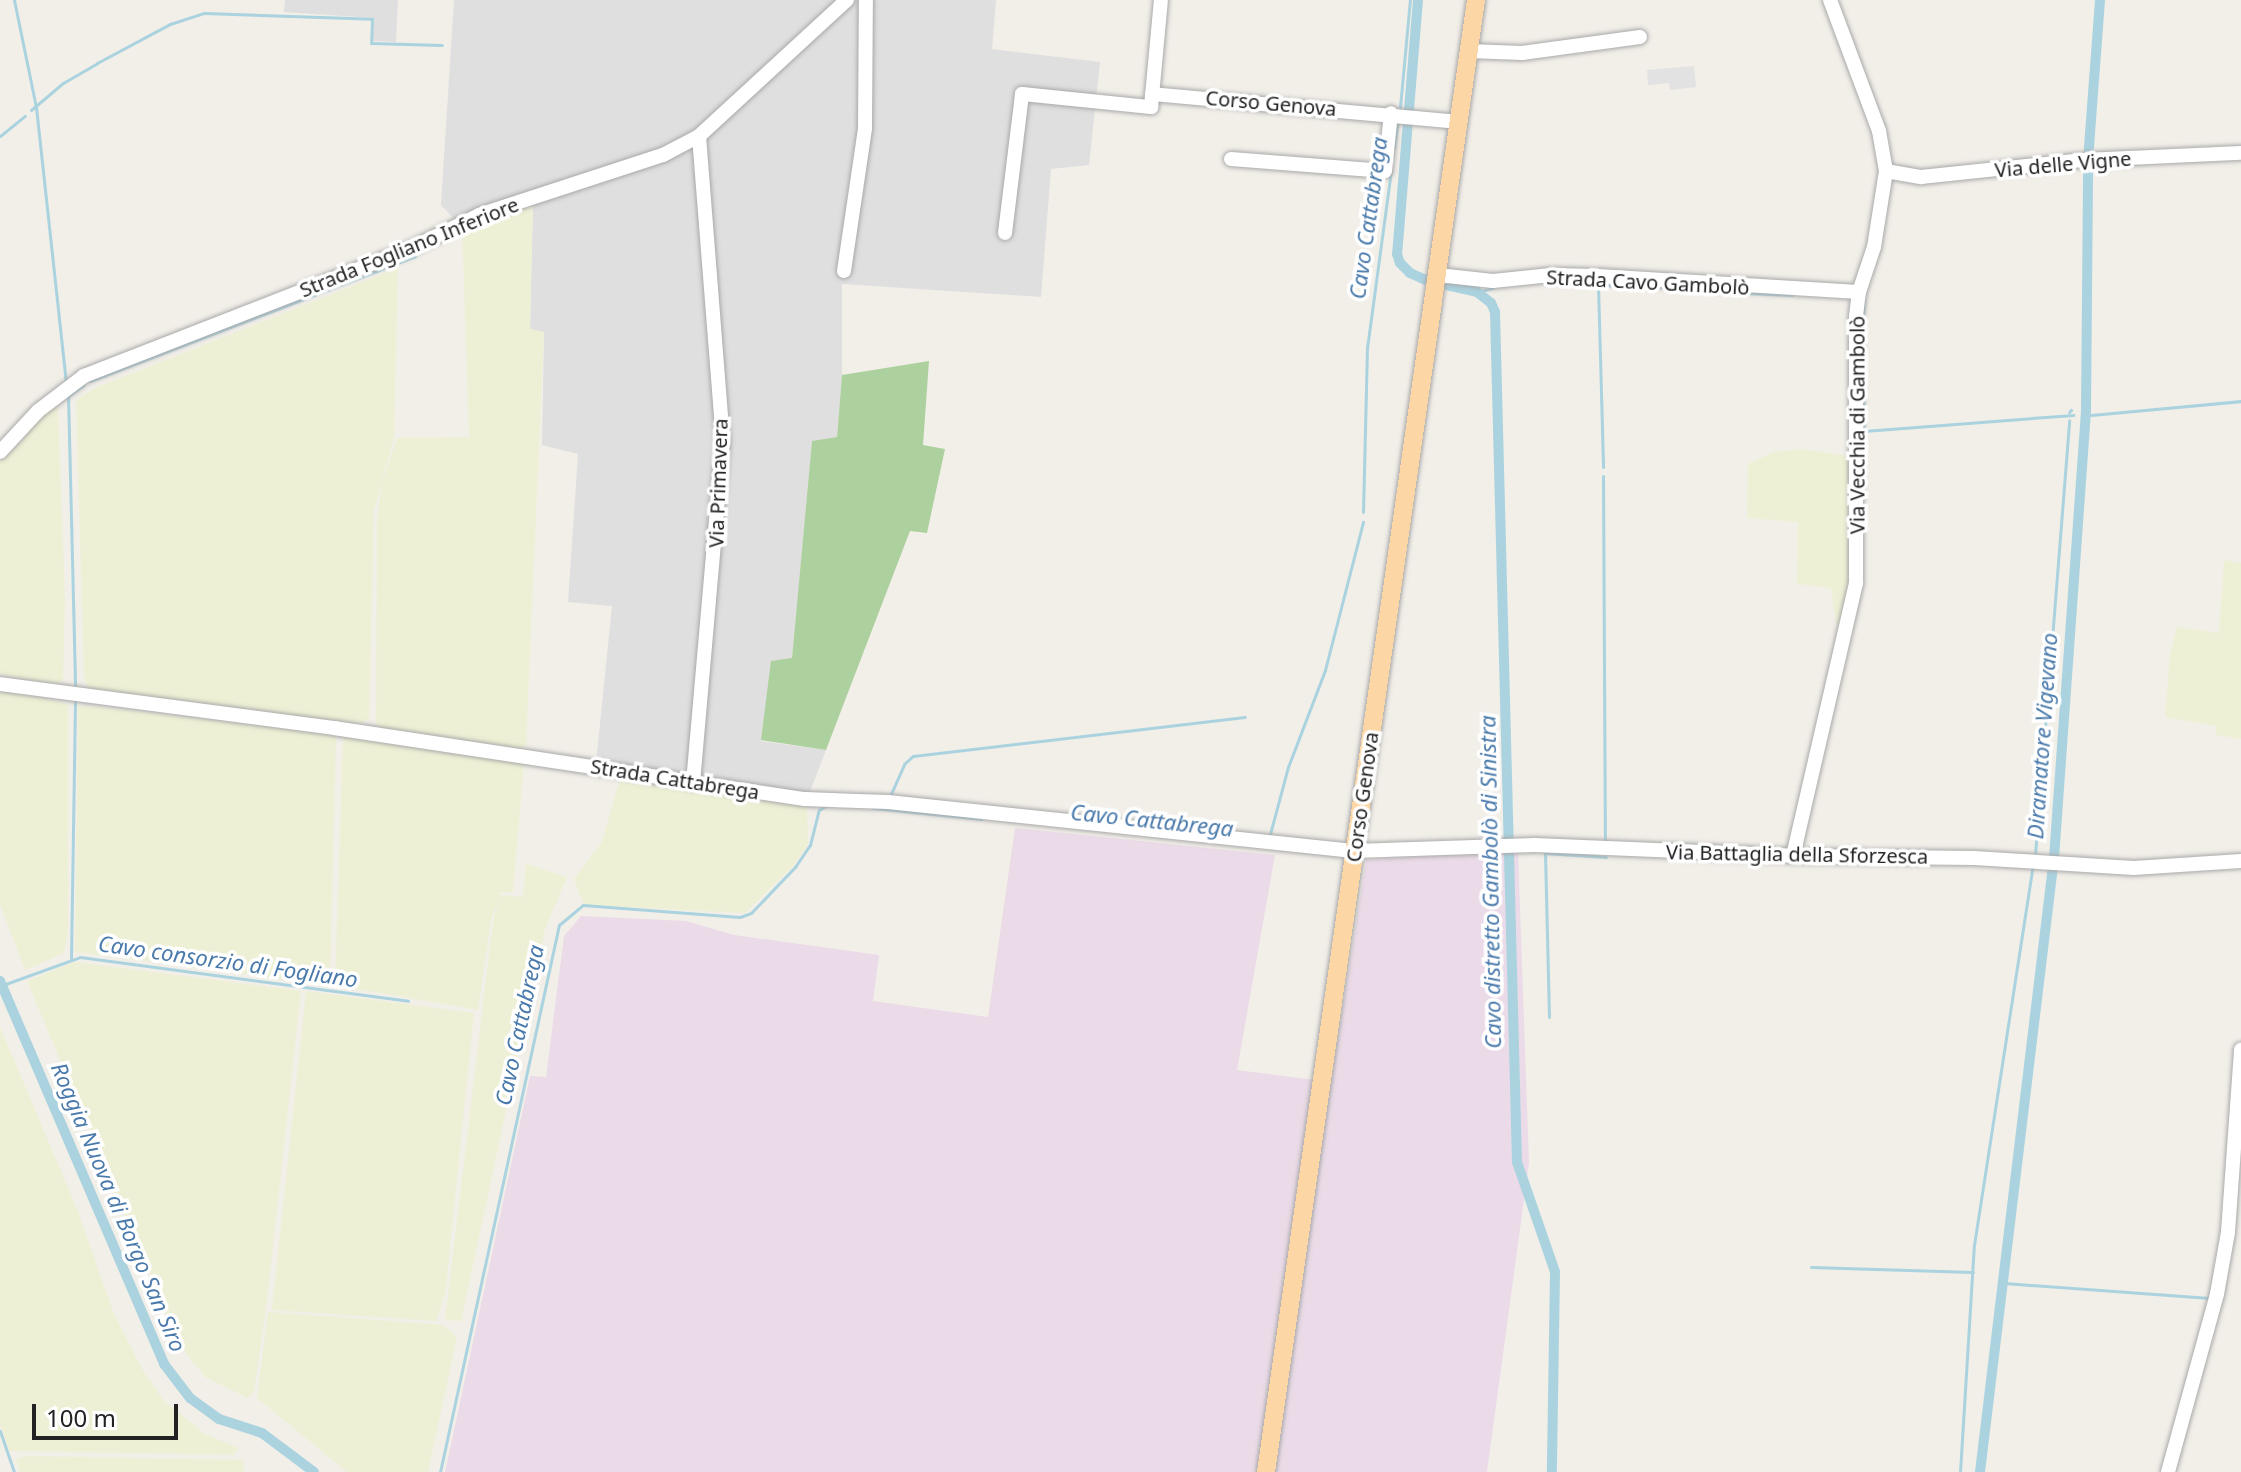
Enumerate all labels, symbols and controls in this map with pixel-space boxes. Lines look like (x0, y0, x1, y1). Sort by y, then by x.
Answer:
street label: Corso Genova (1205, 85, 1337, 121)
water label: Cavo Cattabrega (1344, 135, 1392, 301)
street label: Via delle Vigne (1994, 146, 2132, 182)
street label: Strada Fogliano Inferiore (296, 192, 522, 302)
street label: Strada Cavo Gambolò (1546, 265, 1750, 299)
street label: Via Vecchia di Gambolò (1845, 316, 1869, 534)
street label: Via Primavera (704, 418, 732, 548)
water label: Diramatore Vigevano (2022, 632, 2062, 840)
water label: Cavo distretto Gambolò di Sinistra (1474, 715, 1506, 1049)
street label: Corso Genova (1341, 730, 1383, 864)
street label: Strada Cattabrega (589, 754, 761, 804)
water label: Cavo Cattabrega (1069, 798, 1235, 842)
street label: Via Battaglia della Sforzesca (1666, 840, 1928, 868)
water label: Cavo consorzio di Fogliano (97, 930, 359, 992)
water label: Cavo Cattabrega (489, 942, 549, 1108)
water label: Roggia Nuova di Borgo San Siro (46, 1058, 192, 1356)
scale bar (36, 1388, 182, 1438)
text: 100 m (46, 1401, 116, 1434)

